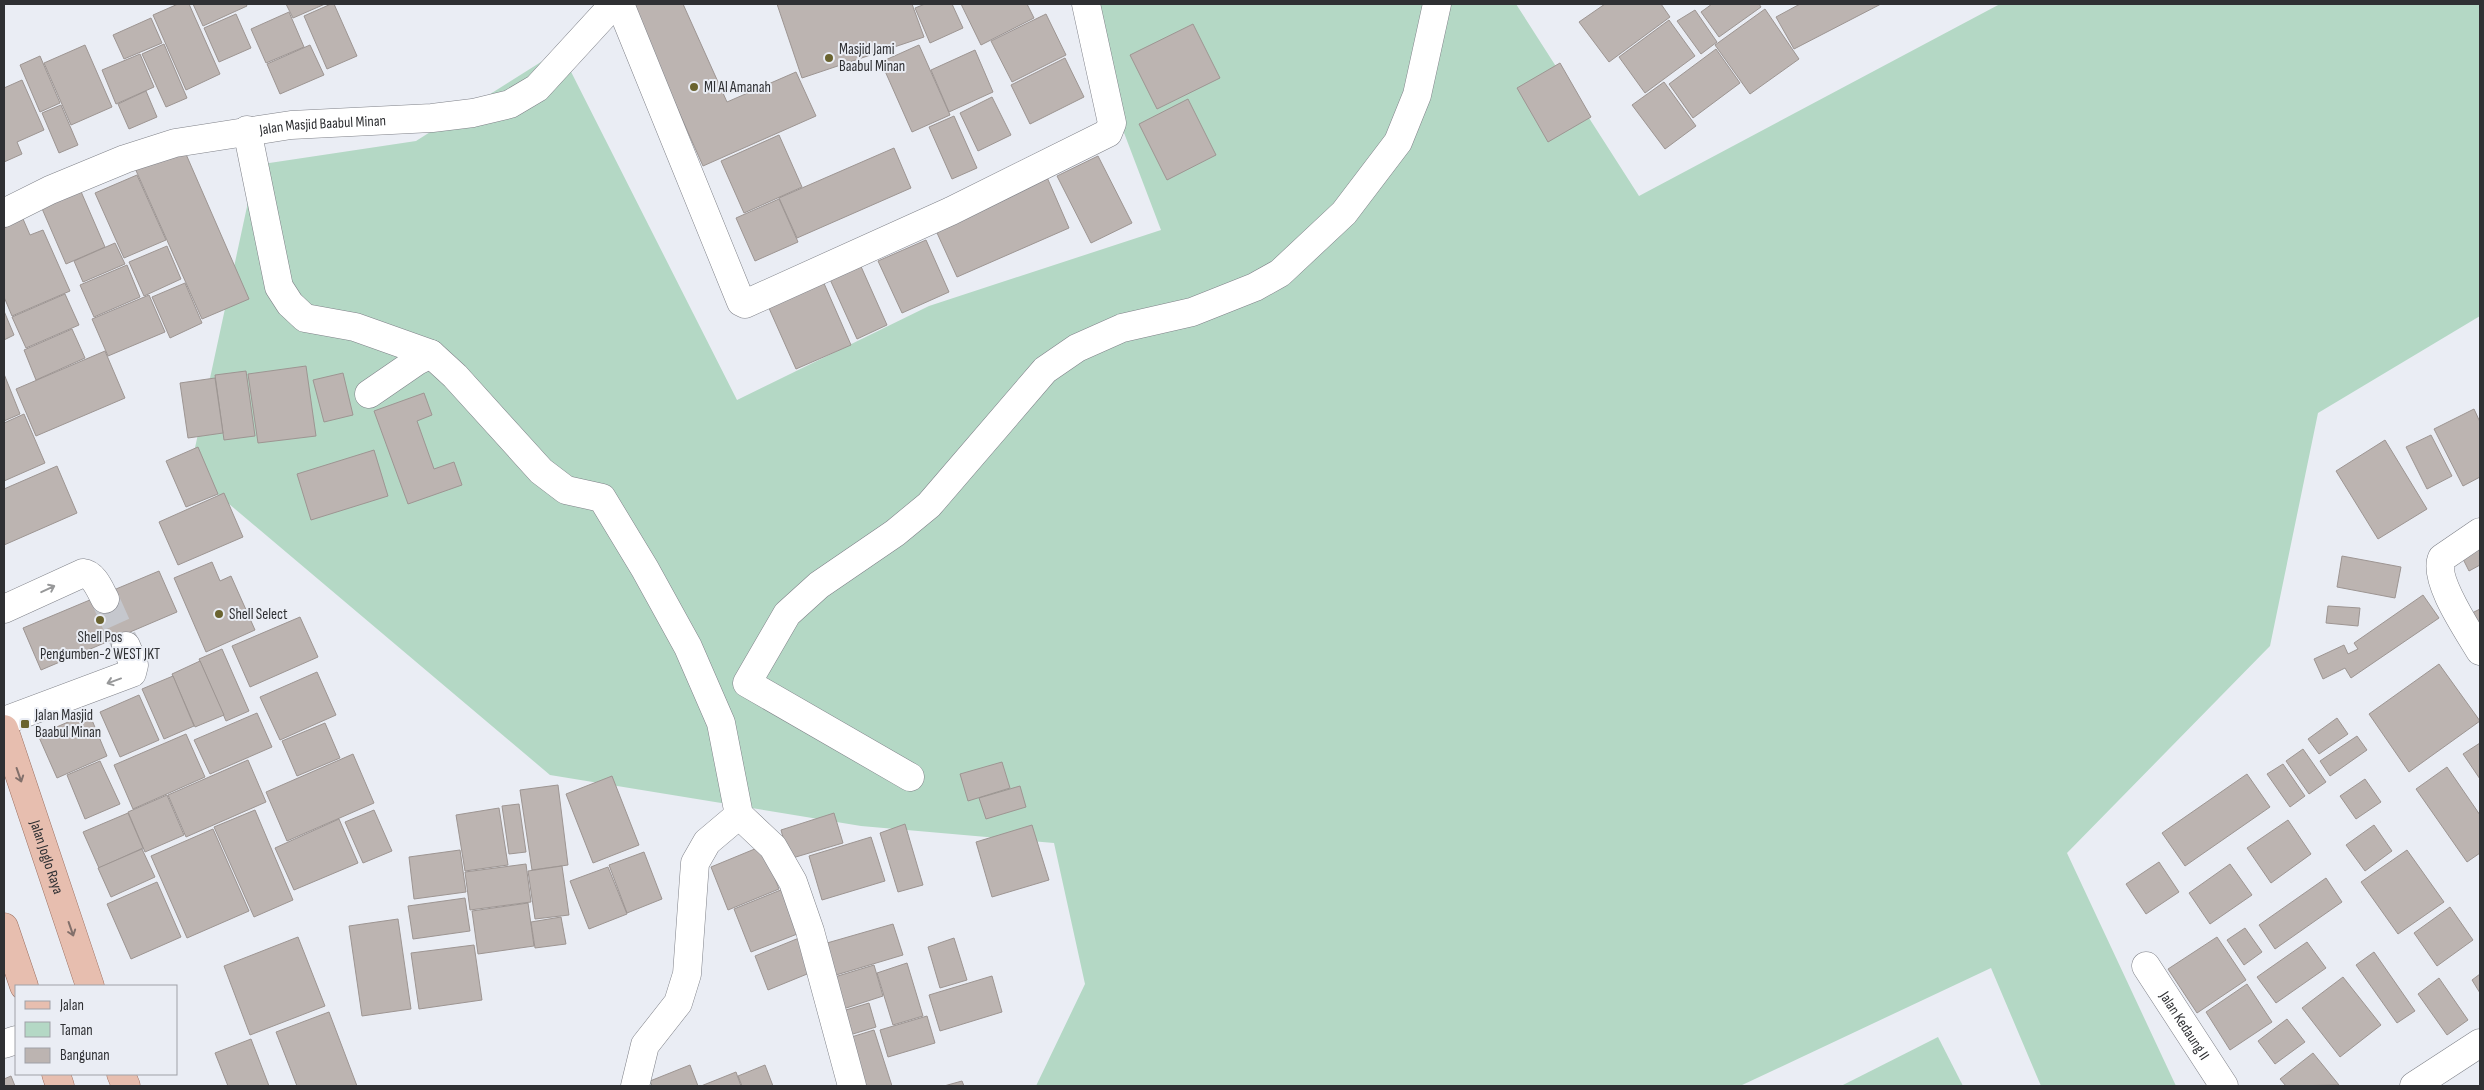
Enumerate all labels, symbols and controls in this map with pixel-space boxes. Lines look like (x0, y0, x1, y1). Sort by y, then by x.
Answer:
place label: Masjid Jami Baabul Minan (839, 40, 905, 76)
marker: Masjid Jami Baabul Minan (823, 52, 835, 64)
place label: MI Al Amanah (704, 78, 771, 97)
marker: MI Al Amanah (688, 81, 700, 93)
street label: Jalan Masjid Baabul Minan (257, 111, 386, 139)
one-way arrow (40, 583, 55, 593)
place label: Shell Select (229, 605, 288, 624)
marker: Shell Select (213, 608, 225, 620)
marker: Shell Pos Pengumben-2 WEST JKT (94, 614, 106, 626)
place label: Shell Pos Pengumben-2 WEST JKT (40, 628, 160, 664)
one-way arrow (107, 677, 123, 686)
place label: Jalan Masjid Baabul Minan (34, 706, 101, 742)
marker: Jalan Masjid Baabul Minan (19, 718, 31, 730)
one-way arrow (15, 767, 24, 782)
street label: Jalan Joglo Raya (25, 817, 68, 897)
one-way arrow (67, 921, 76, 936)
legend (15, 985, 178, 1075)
street label: Jalan Kedaung II (2155, 987, 2214, 1063)
text: Jalan (59, 996, 84, 1015)
text: Taman (60, 1021, 93, 1040)
text: Bangunan (60, 1046, 110, 1065)

